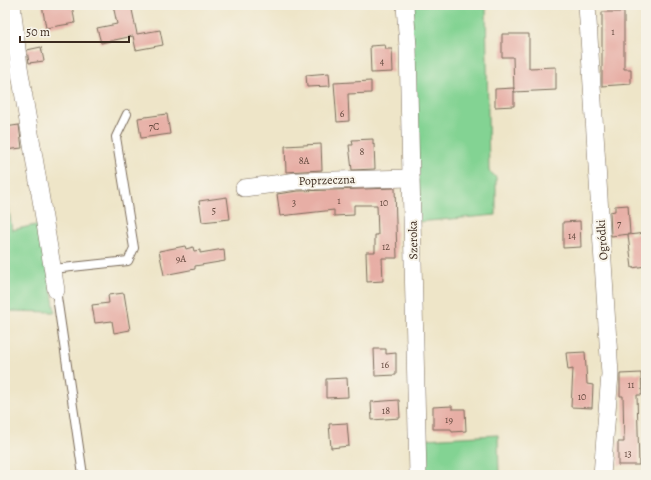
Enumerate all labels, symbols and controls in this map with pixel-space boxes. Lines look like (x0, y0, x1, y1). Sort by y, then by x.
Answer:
scale bar (20, 18, 129, 44)
text: 50 m (26, 24, 50, 40)
house number: 1 (611, 25, 615, 38)
house number: 4 (380, 55, 385, 68)
house number: 6 (340, 107, 345, 120)
house number: 7C (149, 120, 159, 133)
house number: 8 (360, 145, 365, 158)
house number: 8A (299, 154, 309, 167)
street label: Poprzeczna (298, 171, 356, 189)
house number: 1 (337, 194, 341, 207)
house number: 3 (292, 196, 296, 209)
house number: 10 (380, 196, 388, 209)
house number: 5 (212, 204, 216, 217)
house number: 7 (617, 217, 622, 230)
street label: Ogródki (593, 219, 611, 261)
street label: Szeroka (405, 220, 421, 260)
house number: 14 (568, 229, 576, 242)
house number: 12 (382, 240, 390, 253)
house number: 9A (176, 252, 186, 265)
house number: 16 (381, 358, 389, 371)
house number: 11 (628, 378, 635, 391)
house number: 10 (578, 390, 586, 403)
house number: 18 (382, 404, 390, 417)
house number: 19 (445, 413, 453, 426)
house number: 13 (624, 447, 632, 460)

